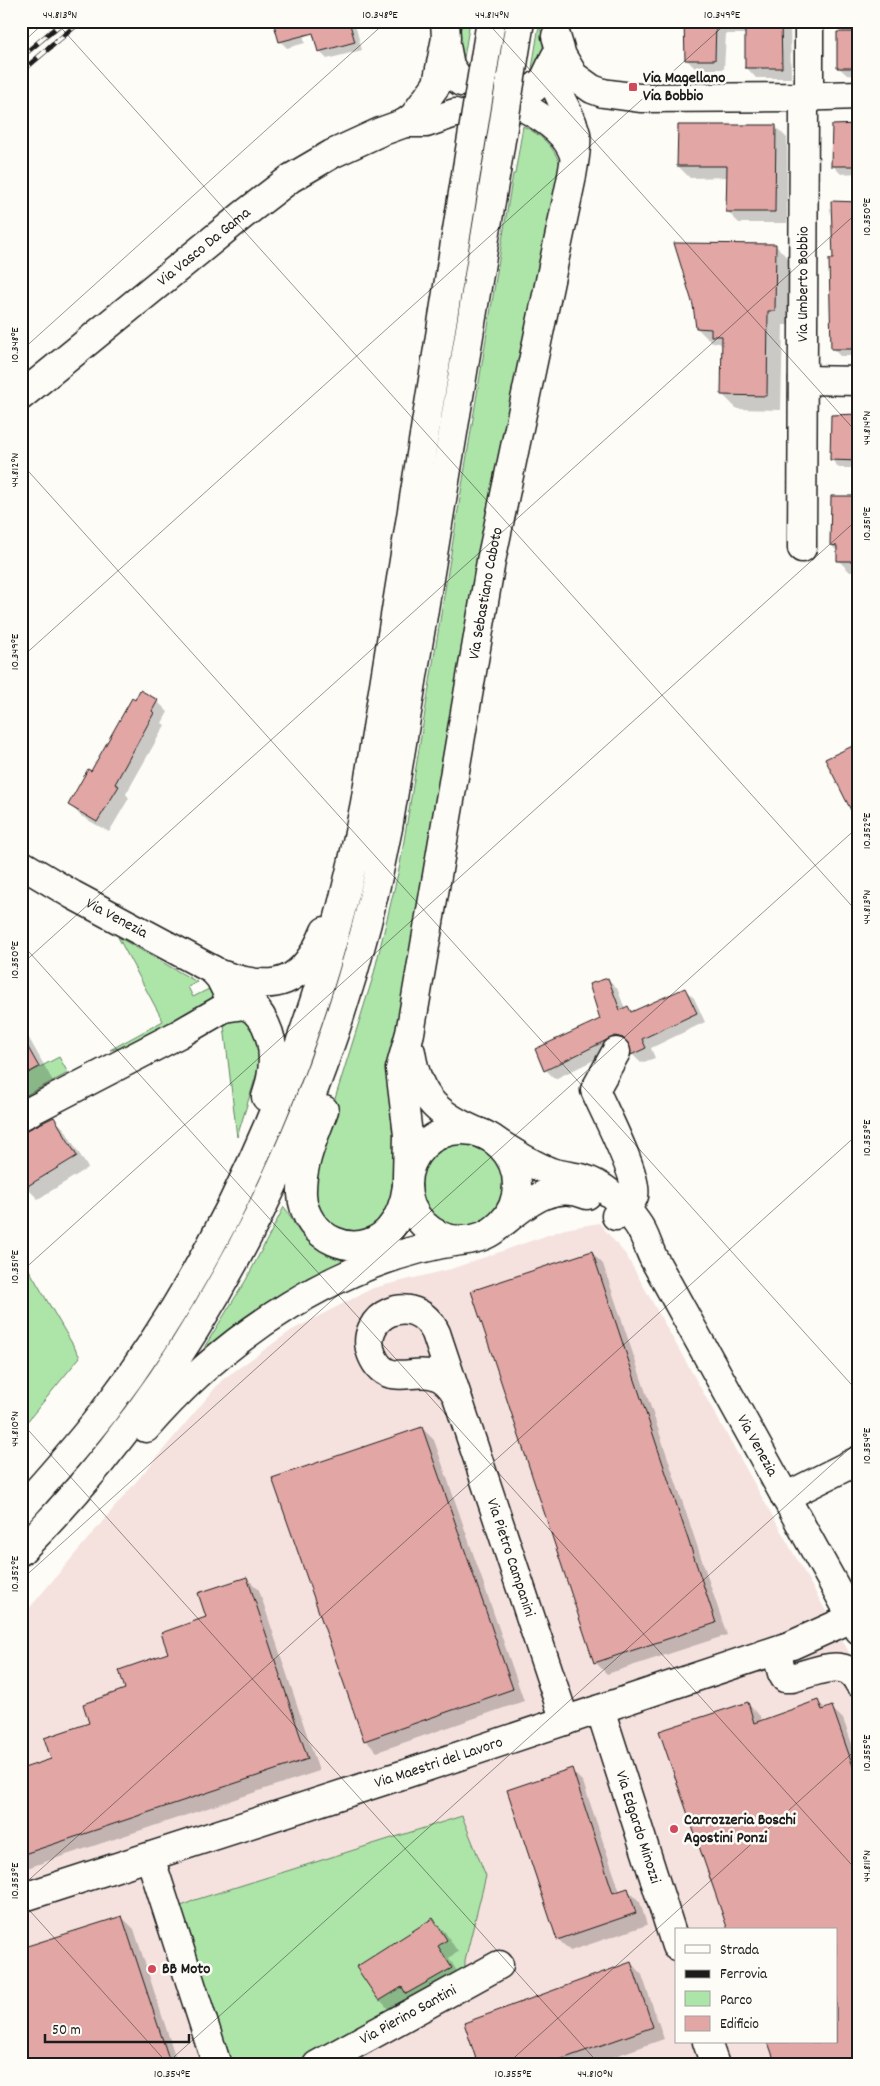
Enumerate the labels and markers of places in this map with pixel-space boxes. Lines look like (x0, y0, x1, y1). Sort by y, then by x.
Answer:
place label: Via Magellano Via Bobbio (643, 67, 725, 108)
marker: Via Magellano Via Bobbio (627, 81, 639, 93)
place label: Carrozzeria Boschi Agostini Ponzi (684, 1809, 796, 1850)
marker: Carrozzeria Boschi Agostini Ponzi (668, 1823, 680, 1835)
place label: BB Moto (162, 1958, 210, 1981)
marker: BB Moto (146, 1963, 158, 1975)

